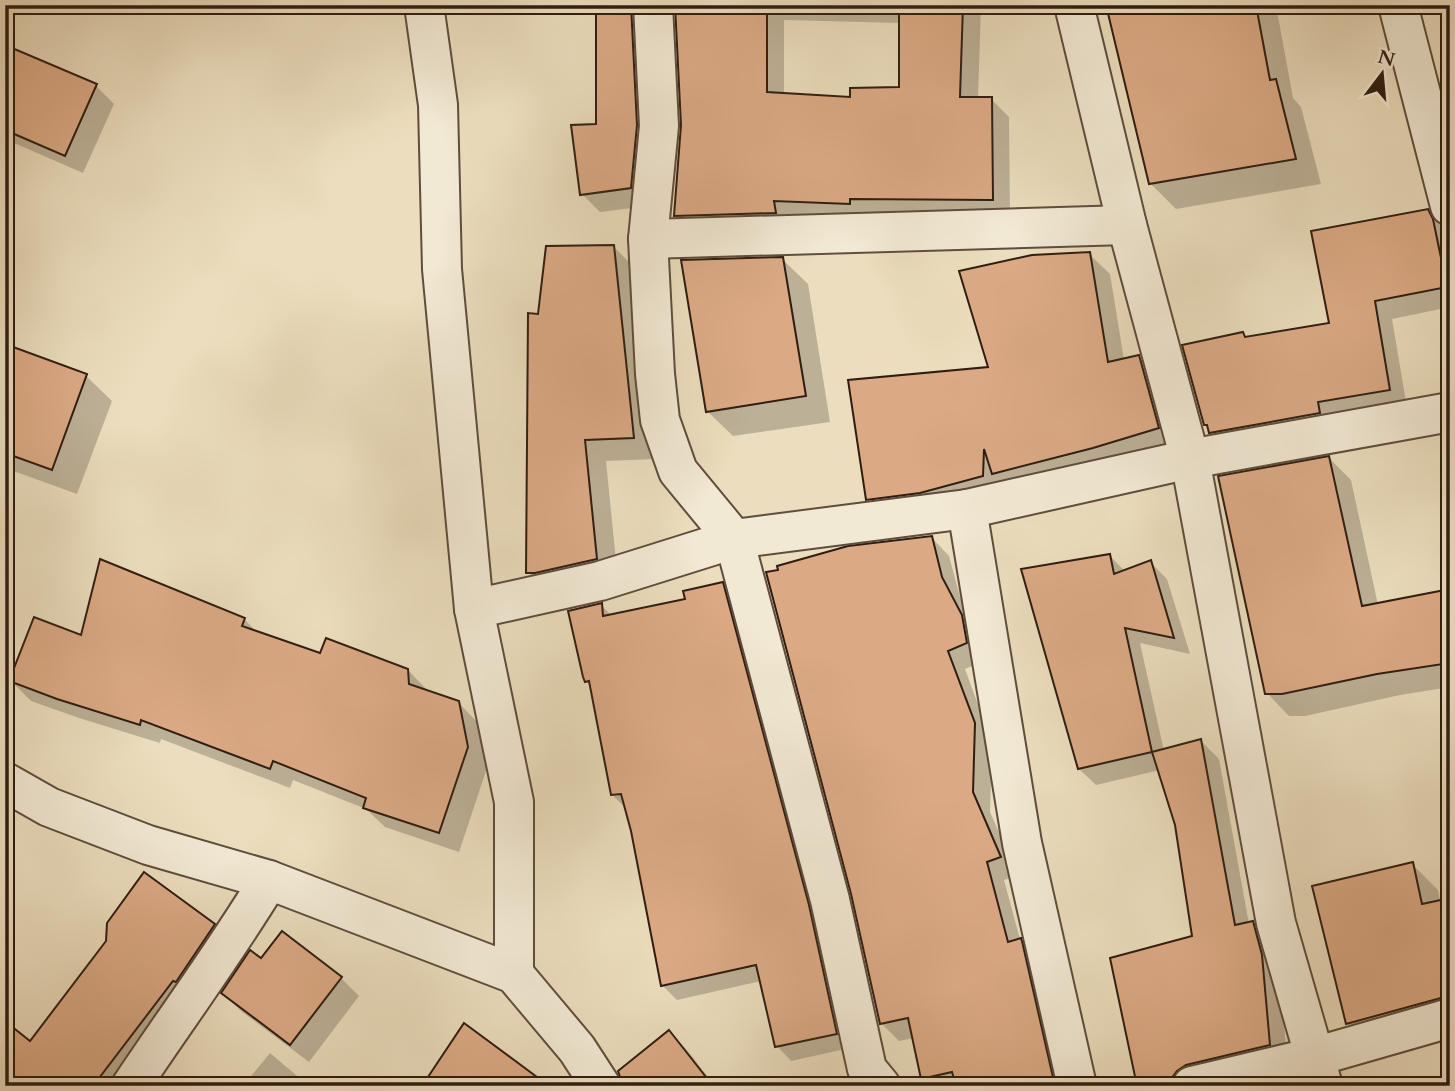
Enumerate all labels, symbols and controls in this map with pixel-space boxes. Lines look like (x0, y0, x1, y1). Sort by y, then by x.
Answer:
north arrow (1346, 38, 1416, 108)
text: N (1375, 44, 1398, 74)

